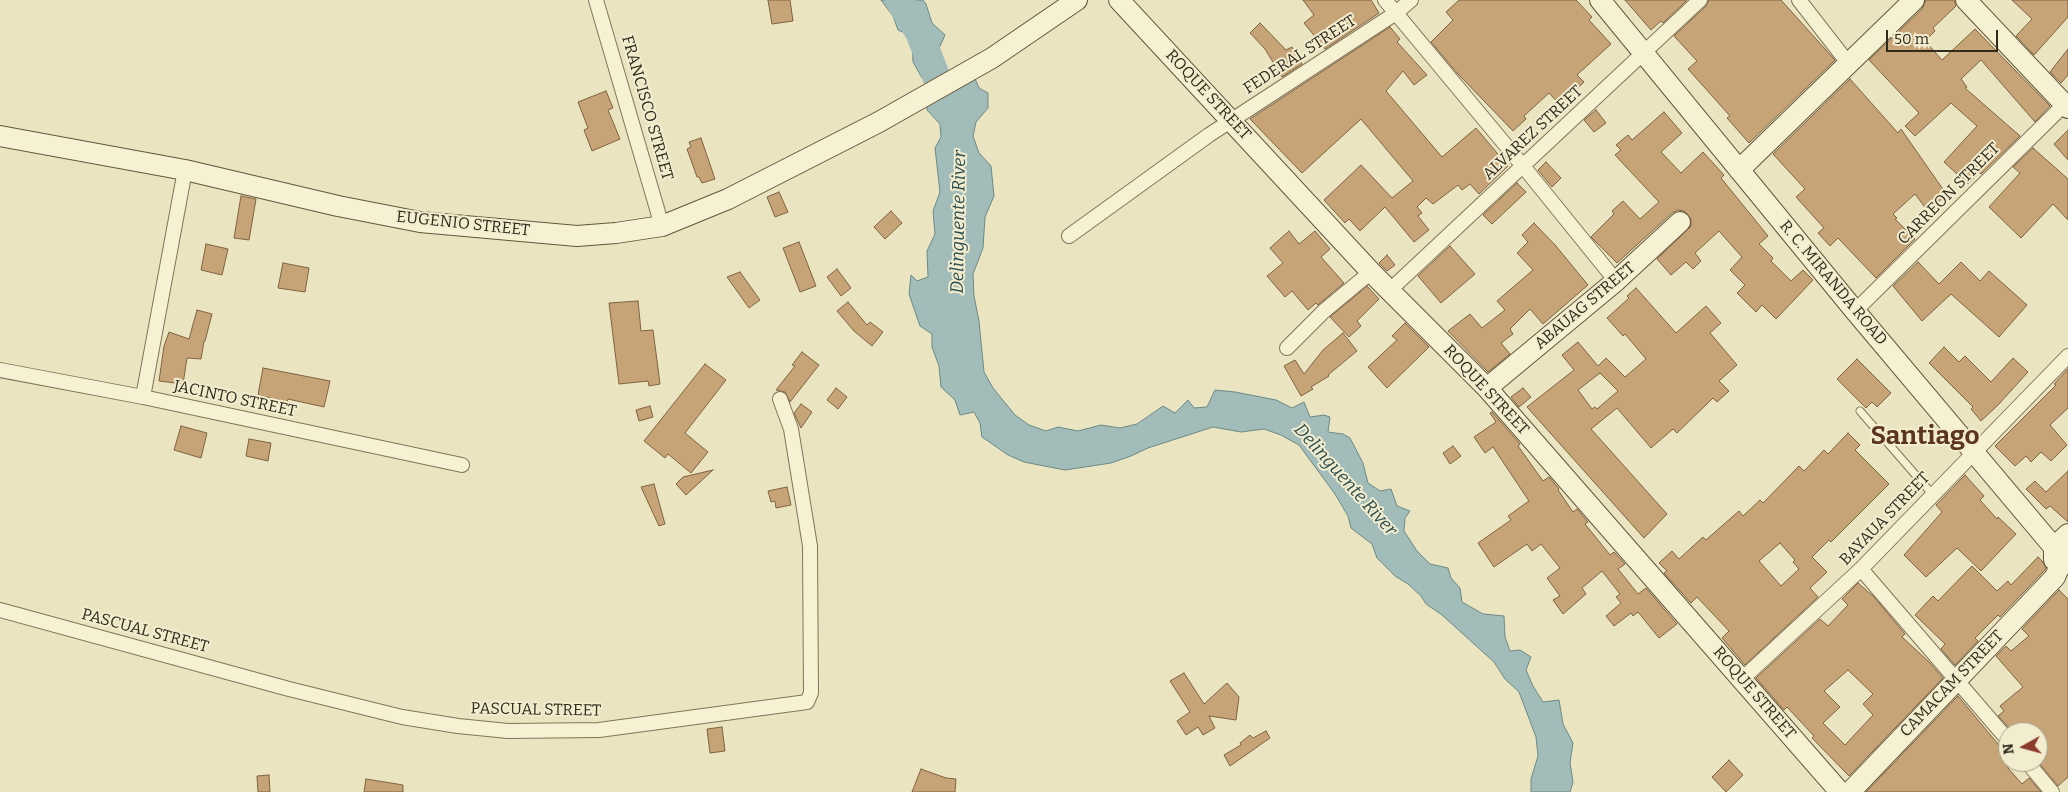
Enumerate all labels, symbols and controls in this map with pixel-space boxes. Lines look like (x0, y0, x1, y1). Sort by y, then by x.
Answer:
street label: FEDERAL STREET (1240, 11, 1360, 99)
scale bar (1888, 20, 2000, 52)
text: 50 m (1894, 30, 1929, 48)
street label: FRANCISCO STREET (617, 33, 677, 183)
street label: ROQUE STREET (1161, 46, 1255, 144)
street label: ALVAREZ STREET (1479, 82, 1587, 184)
street label: CARREON STREET (1894, 139, 2004, 249)
water label: Delinguente River (947, 150, 971, 294)
street label: EUGENIO STREET (395, 207, 531, 241)
street label: R. C. MIRANDA ROAD (1775, 217, 1891, 349)
street label: ABAUAG STREET (1531, 258, 1639, 354)
street label: ROQUE STREET (1439, 341, 1533, 439)
street label: JACINTO STREET (172, 377, 298, 421)
water label: Delinguente River (1289, 419, 1401, 541)
district label: Santiago (1871, 421, 1979, 453)
street label: BAYAUA STREET (1836, 469, 1934, 569)
street label: PASCUAL STREET (79, 605, 211, 657)
street label: CAMACAM STREET (1896, 627, 2008, 741)
street label: ROQUE STREET (1709, 643, 1799, 743)
street label: PASCUAL STREET (471, 699, 601, 721)
north arrow (1998, 722, 2048, 772)
text: N (2000, 742, 2018, 755)

